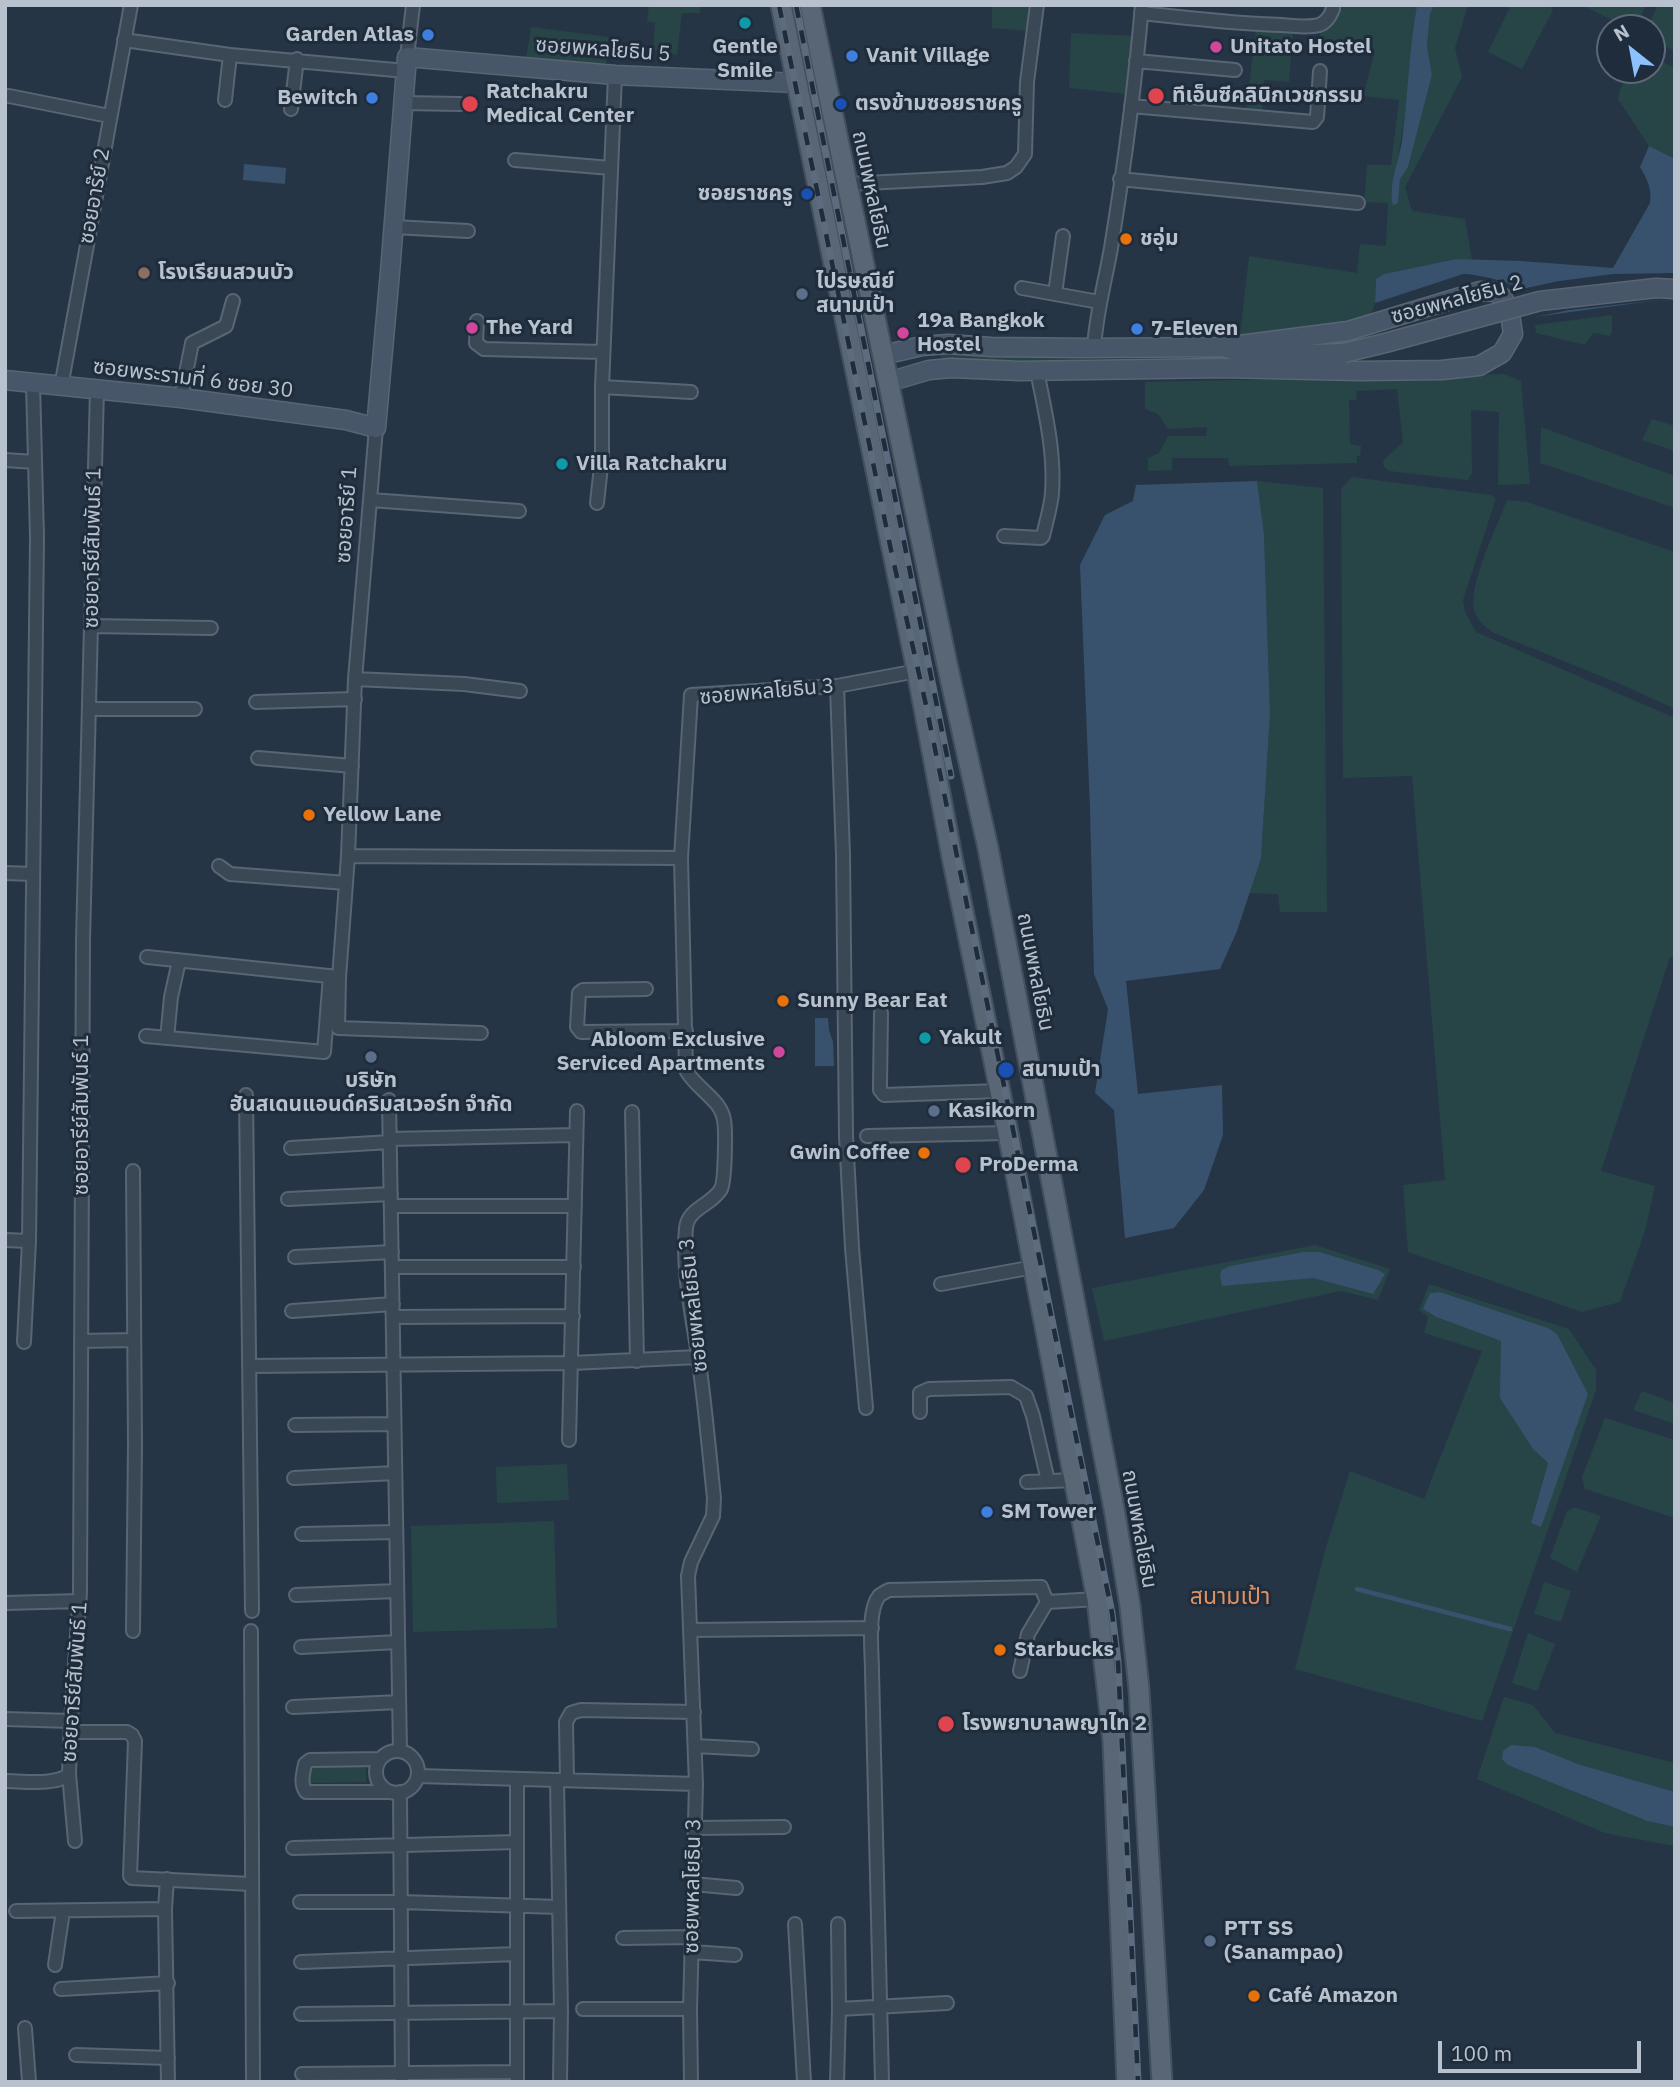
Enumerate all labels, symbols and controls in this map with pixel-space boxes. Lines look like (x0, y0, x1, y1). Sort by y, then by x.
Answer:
north arrow (1596, 14, 1666, 84)
marker: Gentle Smile (737, 15, 753, 31)
text: N (1609, 19, 1633, 47)
place label: Garden Atlas (286, 22, 414, 48)
marker: Garden Atlas (420, 27, 436, 43)
street label: ซอยพหลโยธิน 5 (535, 33, 671, 67)
place label: Gentle Smile (712, 34, 778, 84)
place label: Unitato Hostel (1230, 34, 1371, 60)
marker: Unitato Hostel (1208, 39, 1224, 55)
place label: Vanit Village (866, 43, 990, 69)
marker: Vanit Village (844, 48, 860, 64)
place label: Ratchakru Medical Center (486, 79, 634, 129)
place label: ทีเอ็นซีคลินิกเวชกรรม (1172, 83, 1363, 109)
place label: Bewitch (277, 85, 358, 111)
marker: ทีเอ็นซีคลินิกเวชกรรม (1146, 86, 1166, 106)
marker: Bewitch (364, 90, 380, 106)
place label: ตรงข้ามซอยราชครู (855, 91, 1022, 117)
marker: Ratchakru Medical Center (460, 94, 480, 114)
marker: ตรงข้ามซอยราชครู (833, 96, 849, 112)
street label: ถนนพหลโยธิน (846, 129, 896, 251)
street label: ซอยอาร๊ย์ 2 (74, 146, 116, 246)
place label: ซอยราชครู (698, 181, 793, 207)
marker: ซอยราชครู (799, 186, 815, 202)
place label: ชอุ่ม (1140, 226, 1179, 252)
marker: ชอุ่ม (1118, 231, 1134, 247)
place label: โรงเรียนสวนบัว (158, 260, 294, 286)
marker: โรงเรียนสวนบัว (136, 265, 152, 281)
place label: ไปรษณีย์ สนามเป้า (816, 269, 894, 319)
street label: ซอยพหลโยธิน 2 (1388, 270, 1526, 330)
marker: ไปรษณีย์ สนามเป้า (794, 286, 810, 302)
place label: 19a Bangkok Hostel (917, 308, 1045, 358)
place label: The Yard (486, 315, 573, 341)
place label: 7-Eleven (1151, 316, 1238, 342)
marker: The Yard (464, 320, 480, 336)
marker: 7-Eleven (1129, 321, 1145, 337)
marker: 19a Bangkok Hostel (895, 325, 911, 341)
street label: ซอยพระรามที่ 6 ซอย 30 (91, 354, 295, 404)
place label: Villa Ratchakru (576, 451, 727, 477)
marker: Villa Ratchakru (554, 456, 570, 472)
street label: ซอยอารีย์ 1 (331, 466, 363, 564)
street label: ซอยอารีย์สัมพันธ์ 1 (79, 467, 107, 629)
street label: ซอยพหลโยธิน 3 (699, 674, 835, 710)
place label: Yellow Lane (323, 802, 441, 828)
marker: Yellow Lane (301, 807, 317, 823)
street label: ถนนพหลโยธิน (1011, 911, 1059, 1033)
place label: Sunny Bear Eat (797, 988, 947, 1014)
marker: Sunny Bear Eat (775, 993, 791, 1009)
place label: Yakult (939, 1025, 1002, 1051)
place label: Abloom Exclusive Serviced Apartments (556, 1027, 765, 1077)
marker: Yakult (917, 1030, 933, 1046)
street label: ซอยอารีย์สัมพันธ์ 1 (69, 1035, 95, 1195)
marker: Abloom Exclusive Serviced Apartments (771, 1044, 787, 1060)
marker: บริษัท ฮันสเดนแอนด์คริมสเวอร์ท จำกัด (363, 1049, 379, 1065)
place label: สนามเป้า (1022, 1057, 1100, 1083)
marker: สนามเป้า (996, 1060, 1016, 1080)
place label: บริษัท ฮันสเดนแอนด์คริมสเวอร์ท จำกัด (230, 1068, 512, 1118)
place label: Kasikorn (948, 1098, 1035, 1124)
marker: Kasikorn (926, 1103, 942, 1119)
place label: Gwin Coffee (790, 1140, 910, 1166)
marker: Gwin Coffee (916, 1145, 932, 1161)
place label: ProDerma (979, 1152, 1078, 1178)
marker: ProDerma (953, 1155, 973, 1175)
street label: ซอยพหลโยธิน 3 (674, 1236, 714, 1374)
street label: ถนนพหลโยธิน (1116, 1468, 1162, 1590)
place label: SM Tower (1001, 1499, 1097, 1525)
marker: SM Tower (979, 1504, 995, 1520)
district label: สนามเป้า (1190, 1583, 1270, 1611)
street label: ซอยอารีย์สัมพันธ์ 1 (57, 1601, 93, 1763)
place label: Starbucks (1014, 1637, 1114, 1663)
marker: Starbucks (992, 1642, 1008, 1658)
place label: โรงพยาบาลพญาไท 2 (962, 1711, 1147, 1737)
marker: โรงพยาบาลพญาไท 2 (936, 1714, 956, 1734)
street label: ซอยพหลโยธิน 3 (679, 1818, 707, 1954)
place label: PTT SS (Sanampao) (1224, 1916, 1343, 1966)
marker: PTT SS (Sanampao) (1202, 1933, 1218, 1949)
place label: Café Amazon (1268, 1983, 1398, 2009)
marker: Café Amazon (1246, 1988, 1262, 2004)
scale bar (1442, 2028, 1645, 2072)
text: 100 m (1451, 2039, 1512, 2067)

